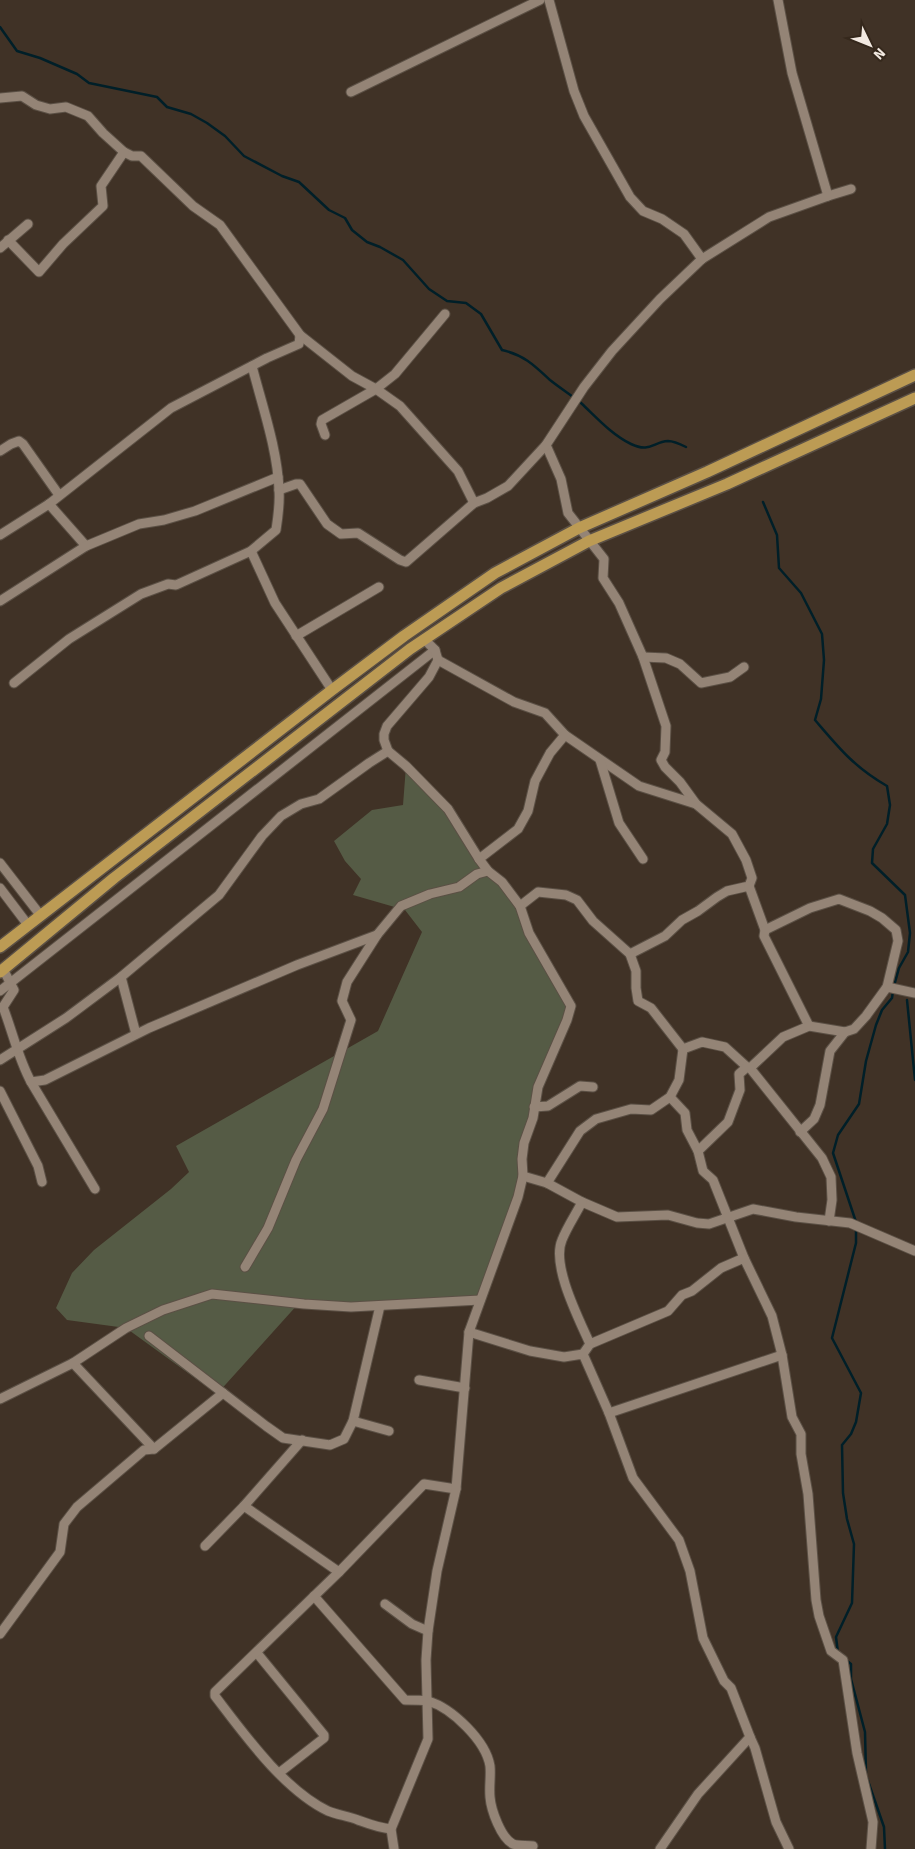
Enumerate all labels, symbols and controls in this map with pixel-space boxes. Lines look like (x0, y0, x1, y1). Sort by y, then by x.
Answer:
north arrow (845, 20, 895, 70)
text: N (870, 44, 889, 63)

